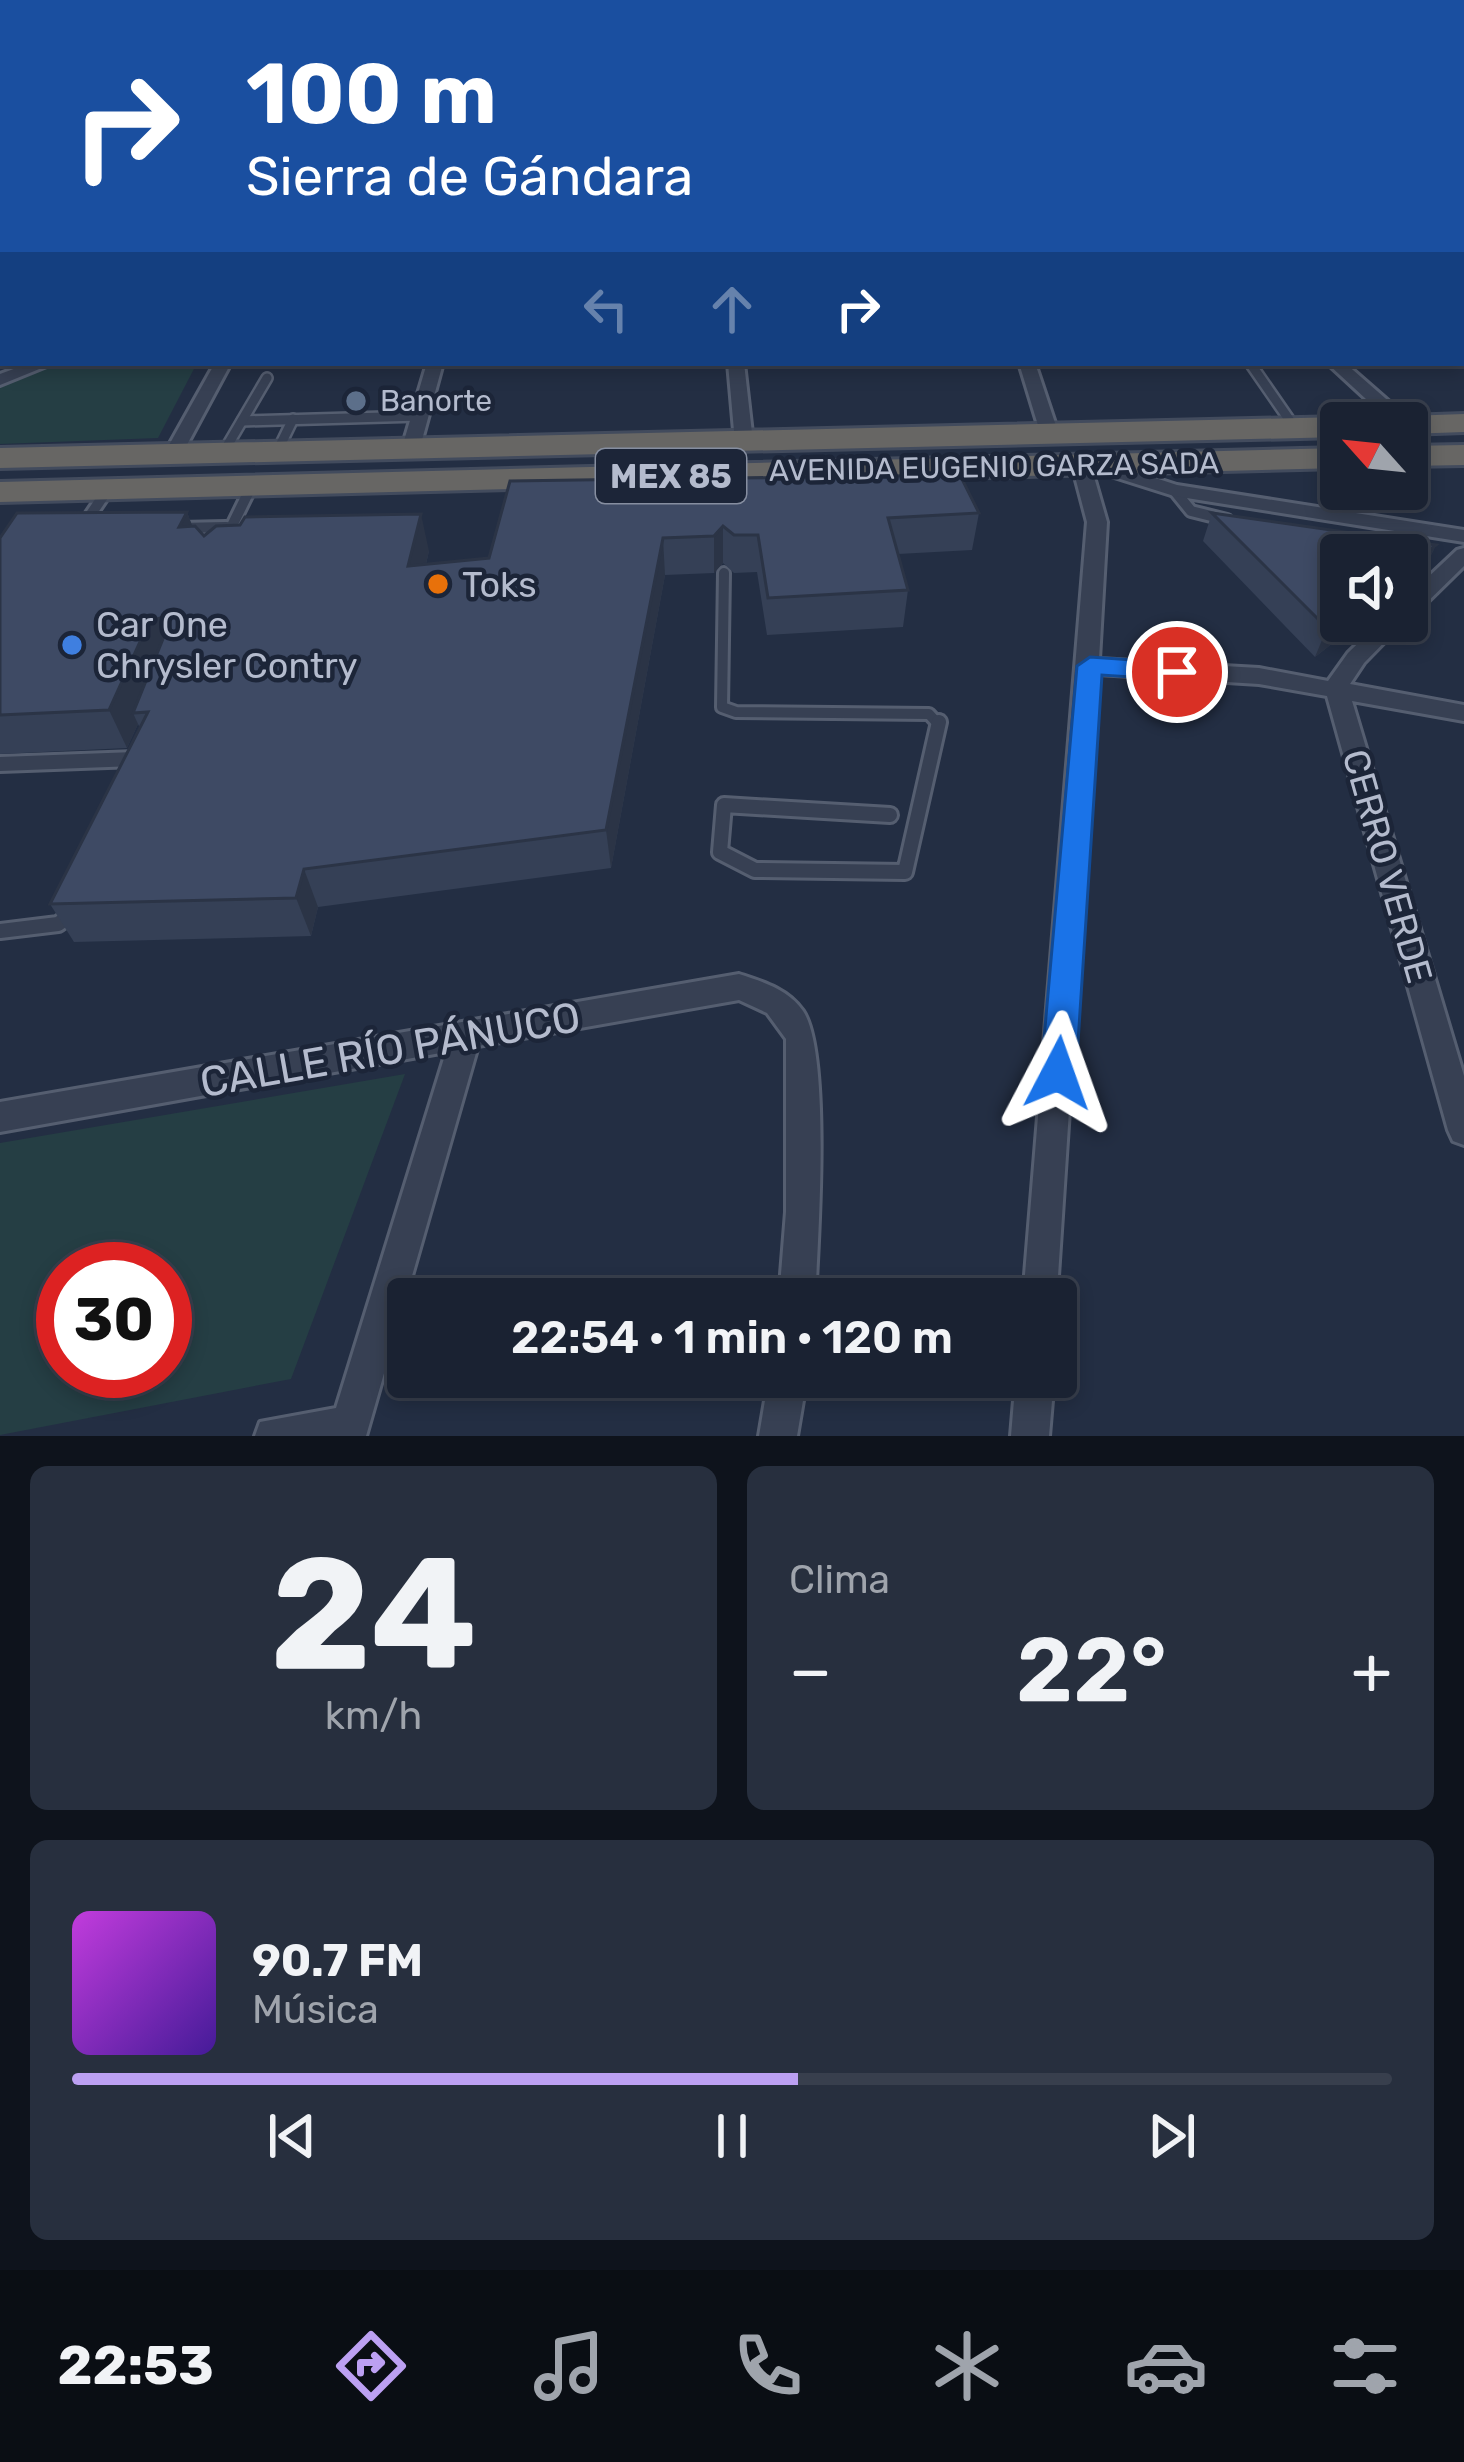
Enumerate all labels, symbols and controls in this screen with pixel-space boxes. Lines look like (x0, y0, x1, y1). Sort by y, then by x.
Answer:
text: 100 m (246, 44, 497, 144)
icon: right (48, 48, 204, 204)
text: Sierra de Gándara (246, 145, 693, 209)
icon: left (573, 276, 639, 342)
icon: ahead (699, 276, 765, 342)
icon: right (825, 276, 891, 342)
place label: Banorte (380, 383, 492, 419)
marker: Banorte (343, 388, 369, 414)
north arrow (1320, 402, 1428, 510)
map controls (1320, 402, 1428, 642)
street label: AVENIDA EUGENIO GARZA SADA (769, 445, 1219, 489)
road number: MEX 85 (596, 449, 746, 503)
button: sound (1320, 534, 1428, 642)
place label: Toks (462, 563, 537, 606)
marker: Toks (425, 571, 451, 597)
place label: Car One Chrysler Contry (96, 603, 358, 687)
pin (1126, 621, 1228, 723)
marker: Car One Chrysler Contry (59, 632, 85, 658)
icon: arrive (1144, 639, 1210, 705)
street label: CERRO VERDE (1334, 745, 1441, 988)
street label: CALLE RÍO PÁNUCO (196, 992, 584, 1108)
position arrow (995, 1010, 1121, 1136)
speed limit sign: 30 (36, 1242, 192, 1398)
text: 22:54 · 1 min · 120 m (511, 1311, 953, 1364)
text: 24 (270, 1522, 477, 1707)
text: Clima (789, 1557, 890, 1603)
text: 22° (1016, 1617, 1167, 1724)
text: − (789, 1631, 832, 1710)
text: + (1351, 1631, 1392, 1710)
text: km/h (325, 1693, 422, 1739)
text: 90.7 FM (252, 1934, 423, 1987)
text: Música (252, 1987, 379, 2033)
icon: previous (259, 2103, 325, 2169)
icon: pause (699, 2103, 765, 2169)
icon: next (1139, 2103, 1205, 2169)
icon: directions (329, 2324, 413, 2408)
icon: music (527, 2324, 611, 2408)
icon: phone (726, 2324, 810, 2408)
icon: climate (925, 2324, 1009, 2408)
icon: car (1124, 2324, 1208, 2408)
icon: filters (1323, 2324, 1407, 2408)
text: 22:53 (57, 2334, 214, 2398)

